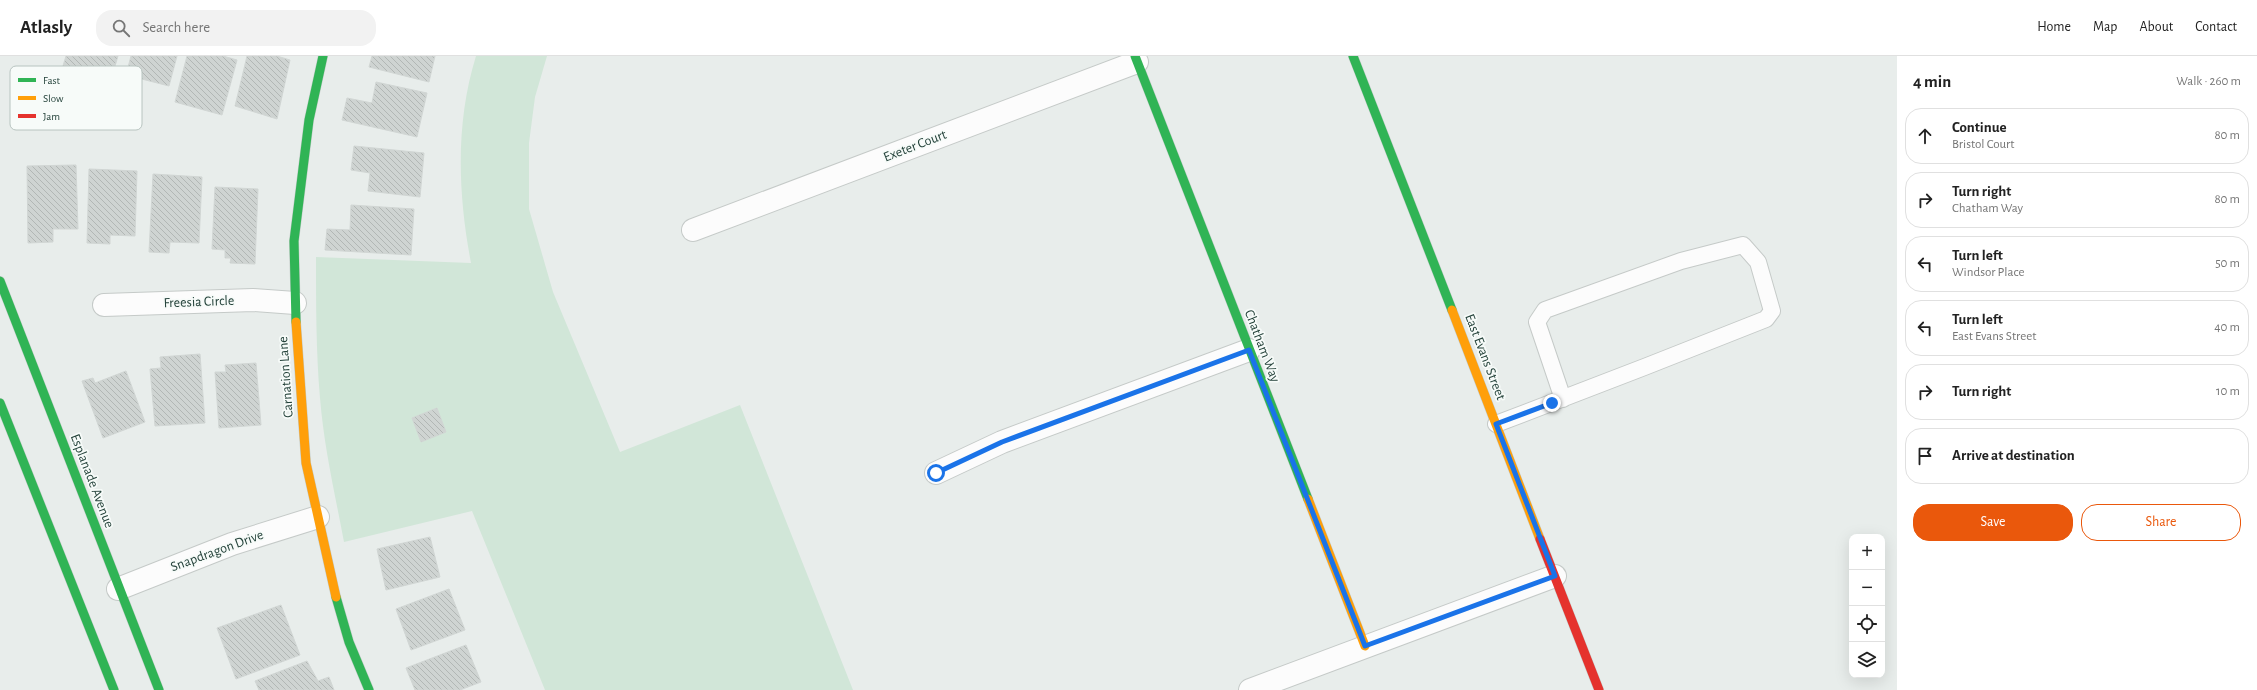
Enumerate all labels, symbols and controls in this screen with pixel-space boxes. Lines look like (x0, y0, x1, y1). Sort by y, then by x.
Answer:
search box (96, 10, 376, 46)
icon: search (110, 17, 132, 39)
text: Atlasly (20, 18, 72, 37)
text: Search here (142, 20, 210, 35)
text: Home (2037, 20, 2071, 34)
text: Map (2093, 20, 2117, 34)
text: About (2139, 20, 2173, 34)
text: Contact (2195, 20, 2237, 34)
legend (10, 66, 142, 130)
text: 4 min (1913, 73, 1951, 90)
text: Fast (43, 75, 61, 86)
text: Walk · 260 m (2176, 75, 2241, 88)
text: Slow (43, 93, 64, 104)
text: Jam (43, 111, 60, 122)
text: Continue (1952, 120, 2007, 135)
icon: ahead (1914, 125, 1936, 147)
street label: Exeter Court (881, 127, 949, 164)
text: 80 m (2214, 129, 2240, 142)
text: Bristol Court (1952, 138, 2014, 151)
text: Turn right (1952, 184, 2011, 199)
icon: right (1914, 189, 1936, 211)
text: 80 m (2214, 193, 2240, 206)
text: Chatham Way (1952, 202, 2023, 215)
text: Turn left (1952, 248, 2003, 263)
icon: left (1914, 253, 1936, 275)
text: 50 m (2215, 257, 2240, 270)
text: Windsor Place (1952, 266, 2025, 279)
street label: Freesia Circle (163, 294, 235, 310)
street label: Chatham Way (1242, 308, 1282, 384)
street label: East Evans Street (1462, 312, 1508, 402)
text: Turn left (1952, 312, 2003, 327)
icon: left (1914, 317, 1936, 339)
text: 40 m (2214, 321, 2240, 334)
text: East Evans Street (1952, 330, 2036, 343)
street label: Carnation Lane (276, 336, 296, 418)
icon: right (1914, 381, 1936, 403)
text: Turn right (1952, 384, 2011, 399)
text: 10 m (2216, 385, 2240, 398)
route end (1543, 394, 1561, 412)
street label: Esplanade Avenue (68, 432, 116, 530)
icon: arrive (1914, 445, 1936, 467)
text: Arrive at destination (1952, 448, 2075, 463)
route start (927, 464, 945, 482)
button: Save (1913, 504, 2073, 541)
button: Share (2081, 504, 2241, 541)
street label: Snapdragon Drive (169, 528, 265, 574)
map controls (1849, 534, 1885, 678)
button: + (1849, 534, 1885, 570)
button: − (1849, 570, 1885, 606)
button: locate (1849, 606, 1885, 642)
button: layers (1849, 642, 1885, 678)

